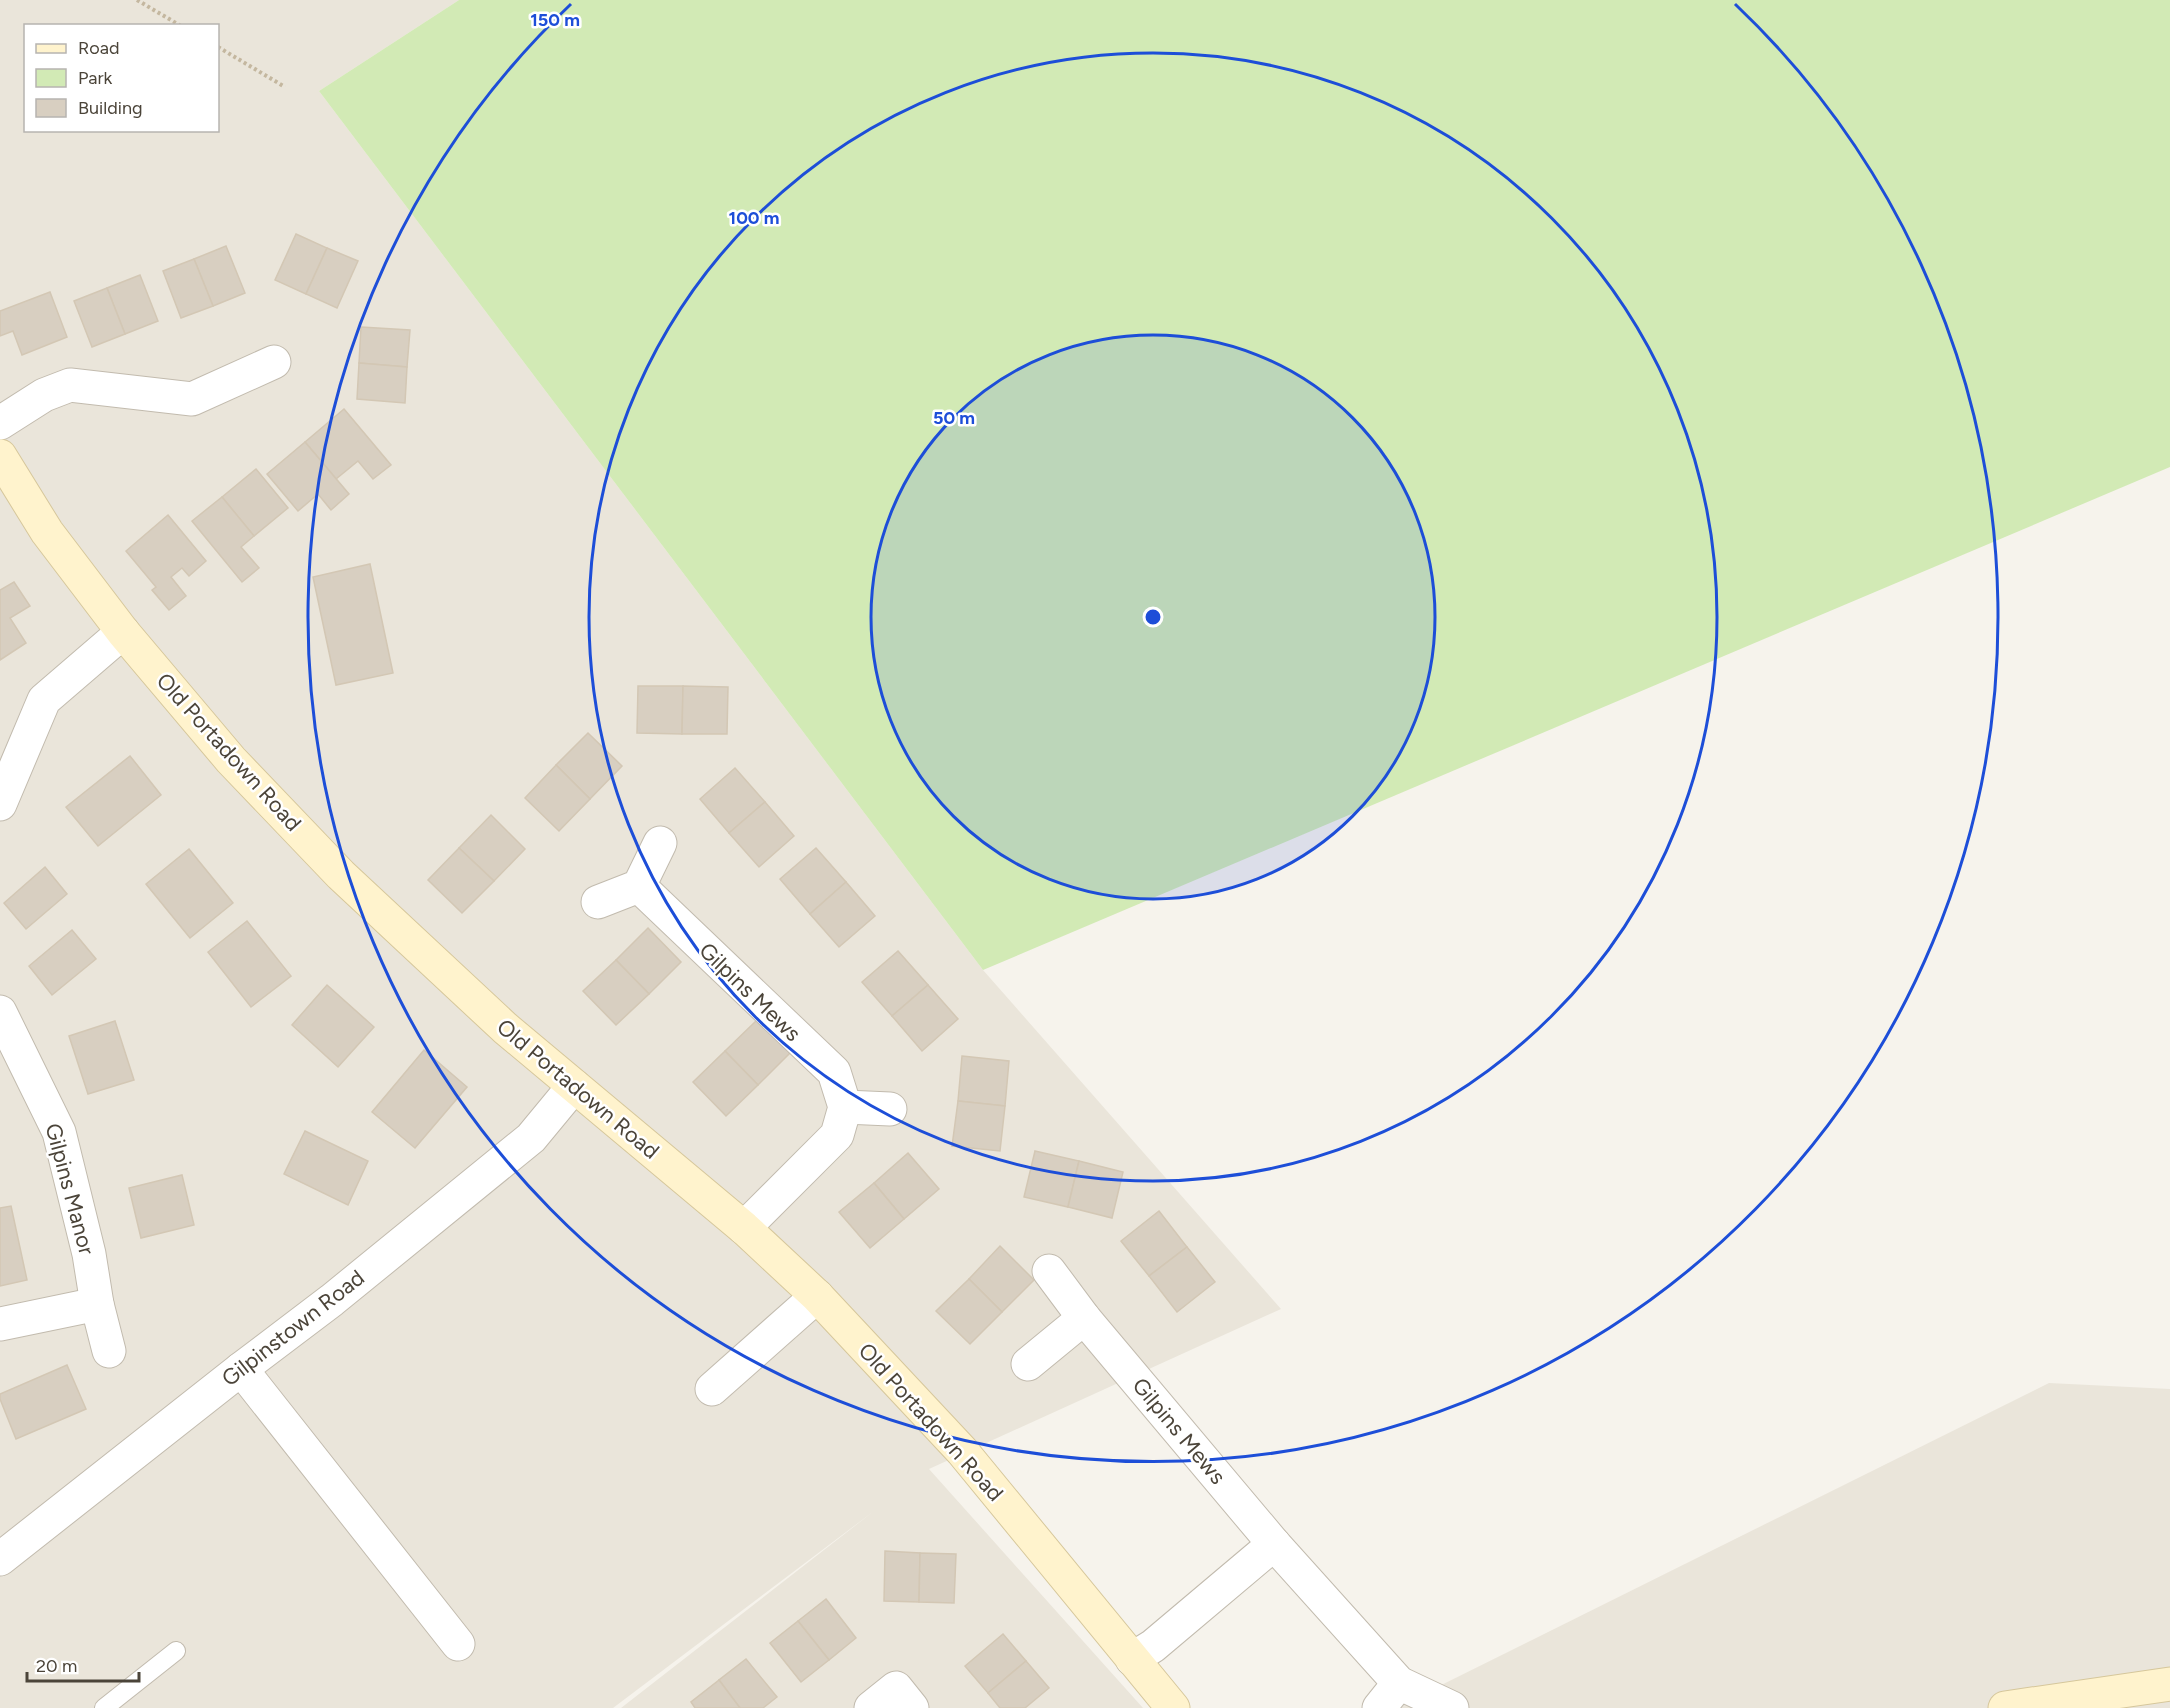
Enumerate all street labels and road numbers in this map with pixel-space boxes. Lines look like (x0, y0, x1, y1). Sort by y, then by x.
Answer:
street label: Old Portadown Road (151, 667, 307, 837)
street label: Gilpins Mews (694, 937, 806, 1047)
street label: Old Portadown Road (491, 1013, 665, 1165)
street label: Gilpins Manor (39, 1120, 101, 1258)
street label: Gilpinstown Road (216, 1264, 370, 1392)
street label: Old Portadown Road (853, 1337, 1009, 1507)
street label: Gilpins Mews (1127, 1372, 1231, 1490)

